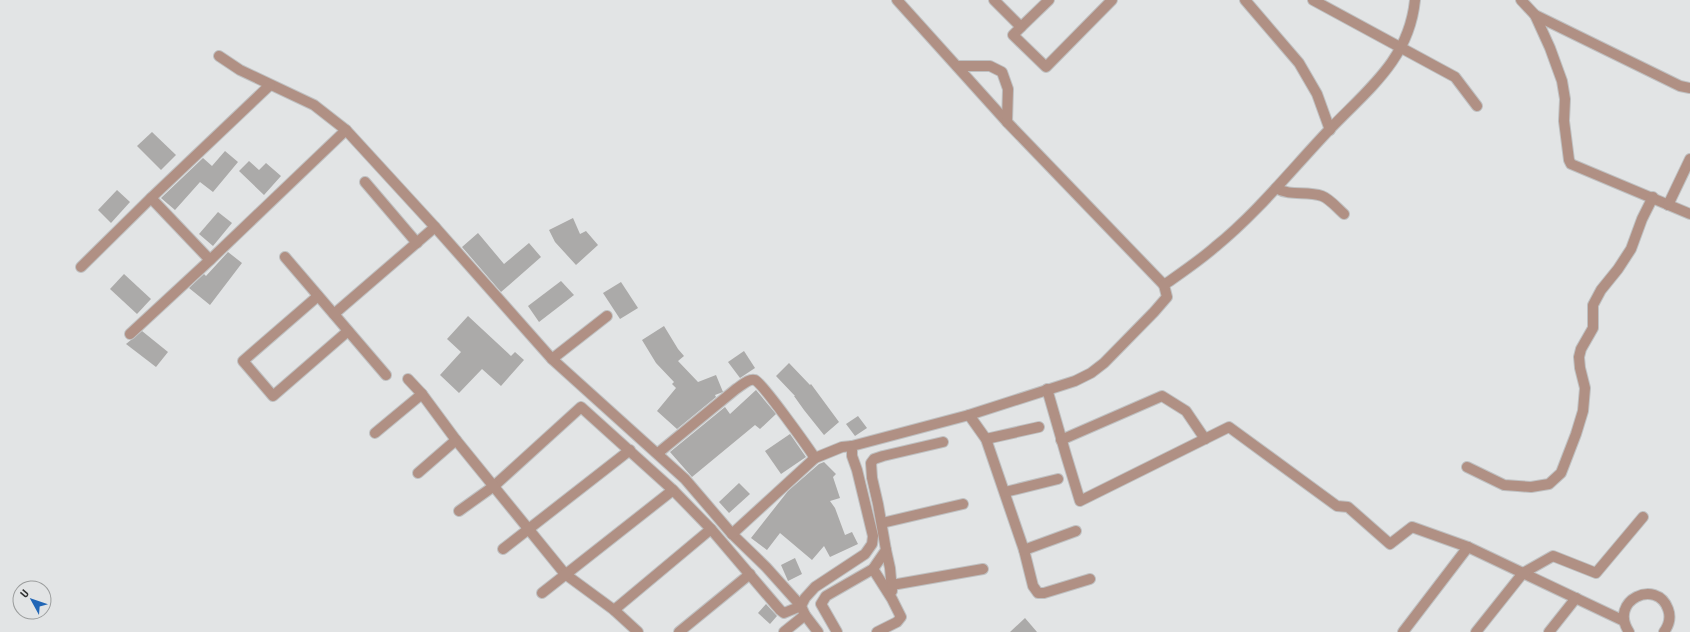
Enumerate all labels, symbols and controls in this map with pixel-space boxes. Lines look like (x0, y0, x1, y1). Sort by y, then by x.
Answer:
north arrow (12, 580, 52, 620)
text: U (18, 587, 32, 600)

